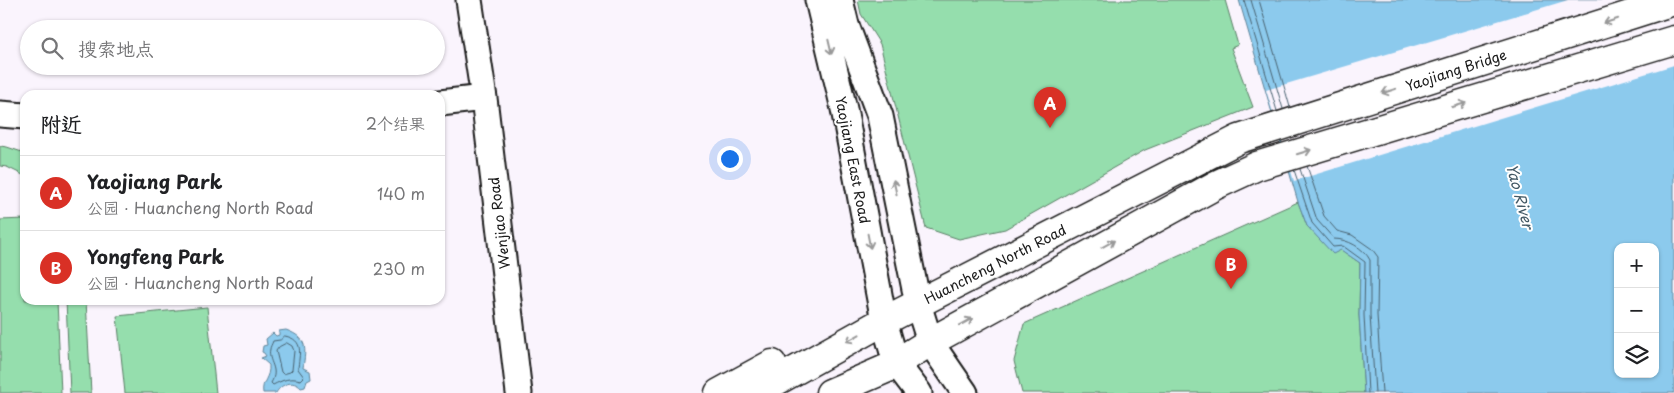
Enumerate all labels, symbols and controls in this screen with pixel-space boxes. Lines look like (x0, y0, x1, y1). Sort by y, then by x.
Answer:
one-way arrow (1604, 17, 1619, 26)
search box (20, 20, 445, 75)
icon: search (38, 34, 66, 62)
text: 搜索地点 (78, 34, 154, 62)
one-way arrow (825, 39, 835, 55)
street label: Yaojiang Bridge (1403, 44, 1509, 96)
pin: A (1034, 87, 1066, 128)
one-way arrow (1382, 87, 1398, 97)
street label: Yaojiang East Road (830, 94, 876, 226)
one-way arrow (1451, 100, 1467, 109)
text: 附近 (40, 107, 82, 139)
text: 2个结果 (366, 111, 425, 135)
your location (717, 146, 743, 172)
one-way arrow (1295, 147, 1311, 157)
water label: Yao River (1501, 161, 1541, 233)
text: Yaojiang Park (87, 167, 222, 195)
street label: Wenjiao Road (483, 176, 515, 270)
one-way arrow (889, 180, 899, 196)
text: A (50, 181, 62, 205)
text: 140 m (377, 181, 425, 205)
text: 公园 · Huancheng North Road (87, 195, 314, 219)
street label: Huancheng North Road (920, 219, 1070, 309)
one-way arrow (865, 232, 875, 248)
one-way arrow (1101, 239, 1116, 249)
text: Yongfeng Park (87, 242, 224, 270)
map controls (1614, 243, 1659, 378)
button: + (1614, 243, 1659, 288)
pin: B (1215, 248, 1247, 289)
text: B (51, 256, 61, 280)
text: 230 m (373, 256, 425, 280)
text: 公园 · Huancheng North Road (87, 270, 314, 294)
button: − (1614, 288, 1659, 333)
one-way arrow (958, 317, 973, 327)
button: layers (1614, 333, 1659, 378)
one-way arrow (846, 334, 861, 343)

